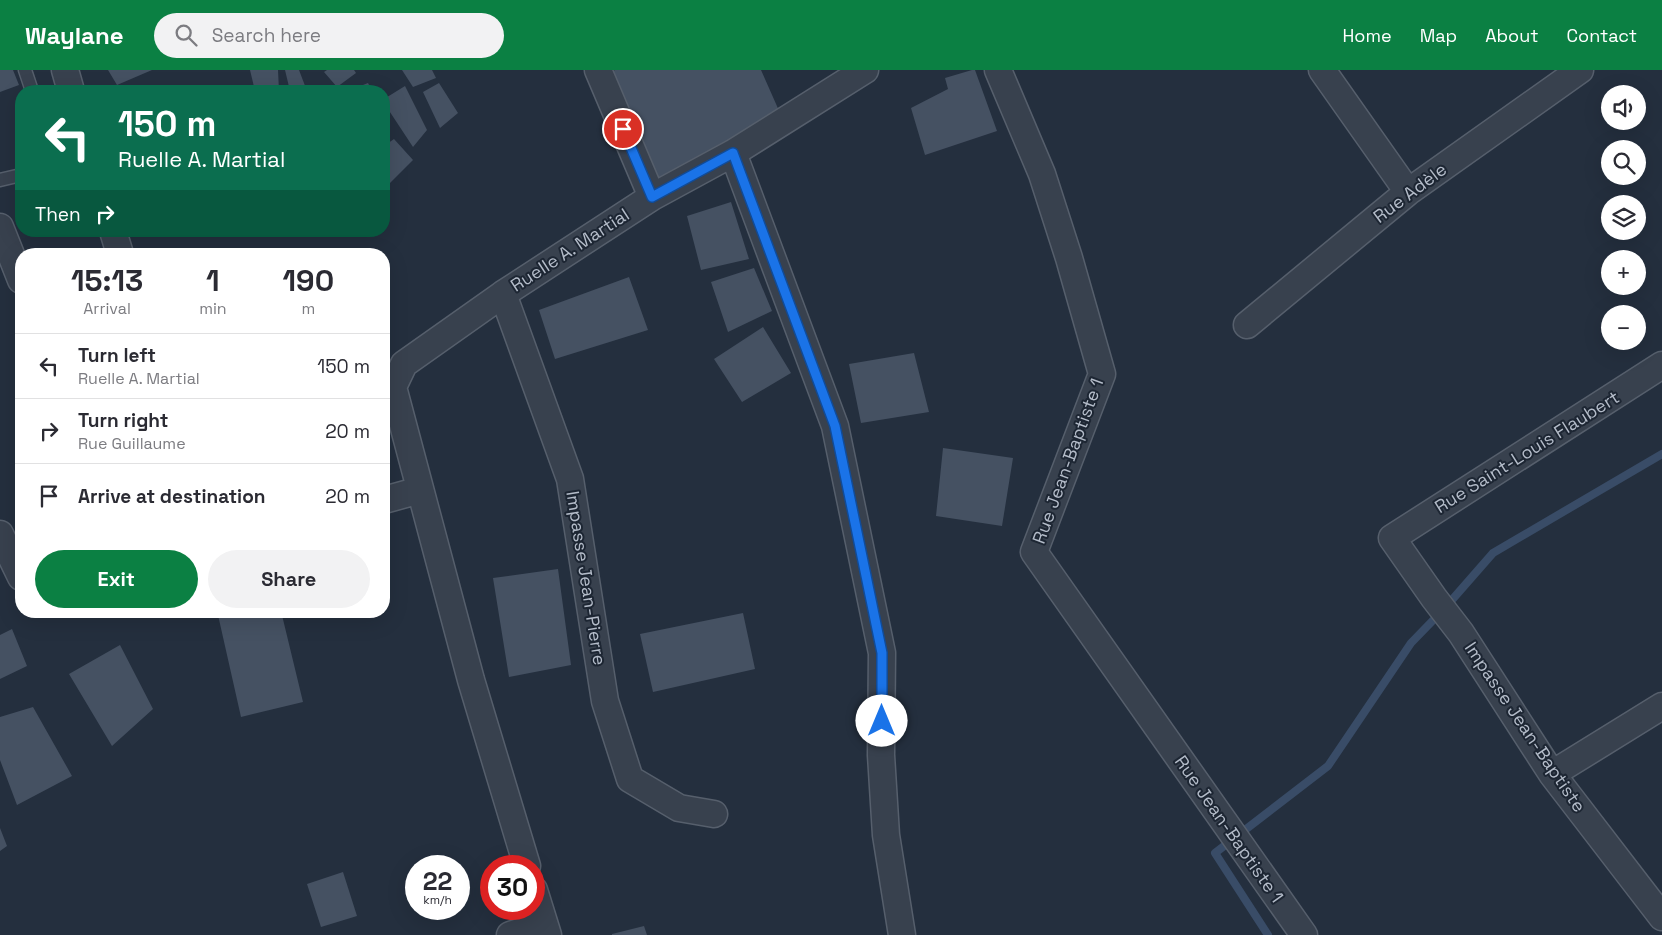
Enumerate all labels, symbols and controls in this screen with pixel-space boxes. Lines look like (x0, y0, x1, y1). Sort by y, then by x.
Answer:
search box (154, 13, 504, 58)
text: Waylane (25, 20, 124, 51)
icon: search (172, 21, 200, 49)
text: Search here (212, 23, 321, 48)
text: Home (1343, 24, 1392, 47)
text: Map (1420, 24, 1457, 47)
text: About (1485, 24, 1539, 47)
text: Contact (1567, 24, 1637, 47)
map controls (1601, 85, 1646, 350)
button: sound (1601, 85, 1646, 130)
text: 150 m (118, 102, 216, 146)
icon: left (35, 105, 100, 170)
pin (602, 108, 644, 150)
icon: arrive (609, 115, 637, 143)
button: search (1601, 140, 1646, 185)
text: Ruelle A. Martial (118, 145, 285, 173)
street label: Rue Adèle (1368, 158, 1451, 228)
button: layers (1601, 195, 1646, 240)
icon: right (91, 200, 119, 228)
text: Then (35, 202, 81, 227)
street label: Ruelle A. Martial (506, 203, 633, 297)
button: + (1601, 250, 1646, 295)
text: 15:13 (71, 261, 143, 300)
text: 1 (206, 261, 220, 300)
text: 190 (283, 261, 334, 300)
text: Arrival (83, 298, 131, 319)
text: min (199, 298, 227, 319)
text: m (301, 298, 315, 319)
button: − (1601, 305, 1646, 350)
text: Turn left (78, 343, 156, 368)
icon: left (35, 352, 63, 380)
text: 150 m (317, 354, 370, 379)
text: Ruelle A. Martial (78, 368, 200, 389)
street label: Rue Jean-Baptiste 1 (1027, 375, 1108, 547)
street label: Rue Saint-Louis Flaubert (1430, 385, 1623, 518)
text: Turn right (78, 408, 168, 433)
icon: right (35, 417, 63, 445)
text: 20 m (325, 419, 370, 444)
text: Rue Guillaume (78, 433, 186, 454)
icon: arrive (35, 482, 63, 510)
text: Arrive at destination (78, 484, 266, 509)
text: 20 m (325, 484, 370, 509)
street label: Impasse Jean-Pierre (561, 489, 612, 667)
button: Exit (35, 550, 198, 608)
button: Share (208, 550, 370, 608)
street label: Impasse Jean-Baptiste (1460, 637, 1591, 816)
position arrow (855, 694, 907, 746)
street label: Rue Jean-Baptiste 1 (1170, 751, 1289, 907)
speed limit sign: 30 (480, 855, 545, 920)
text: 22 (423, 865, 452, 897)
text: km/h (423, 892, 452, 908)

